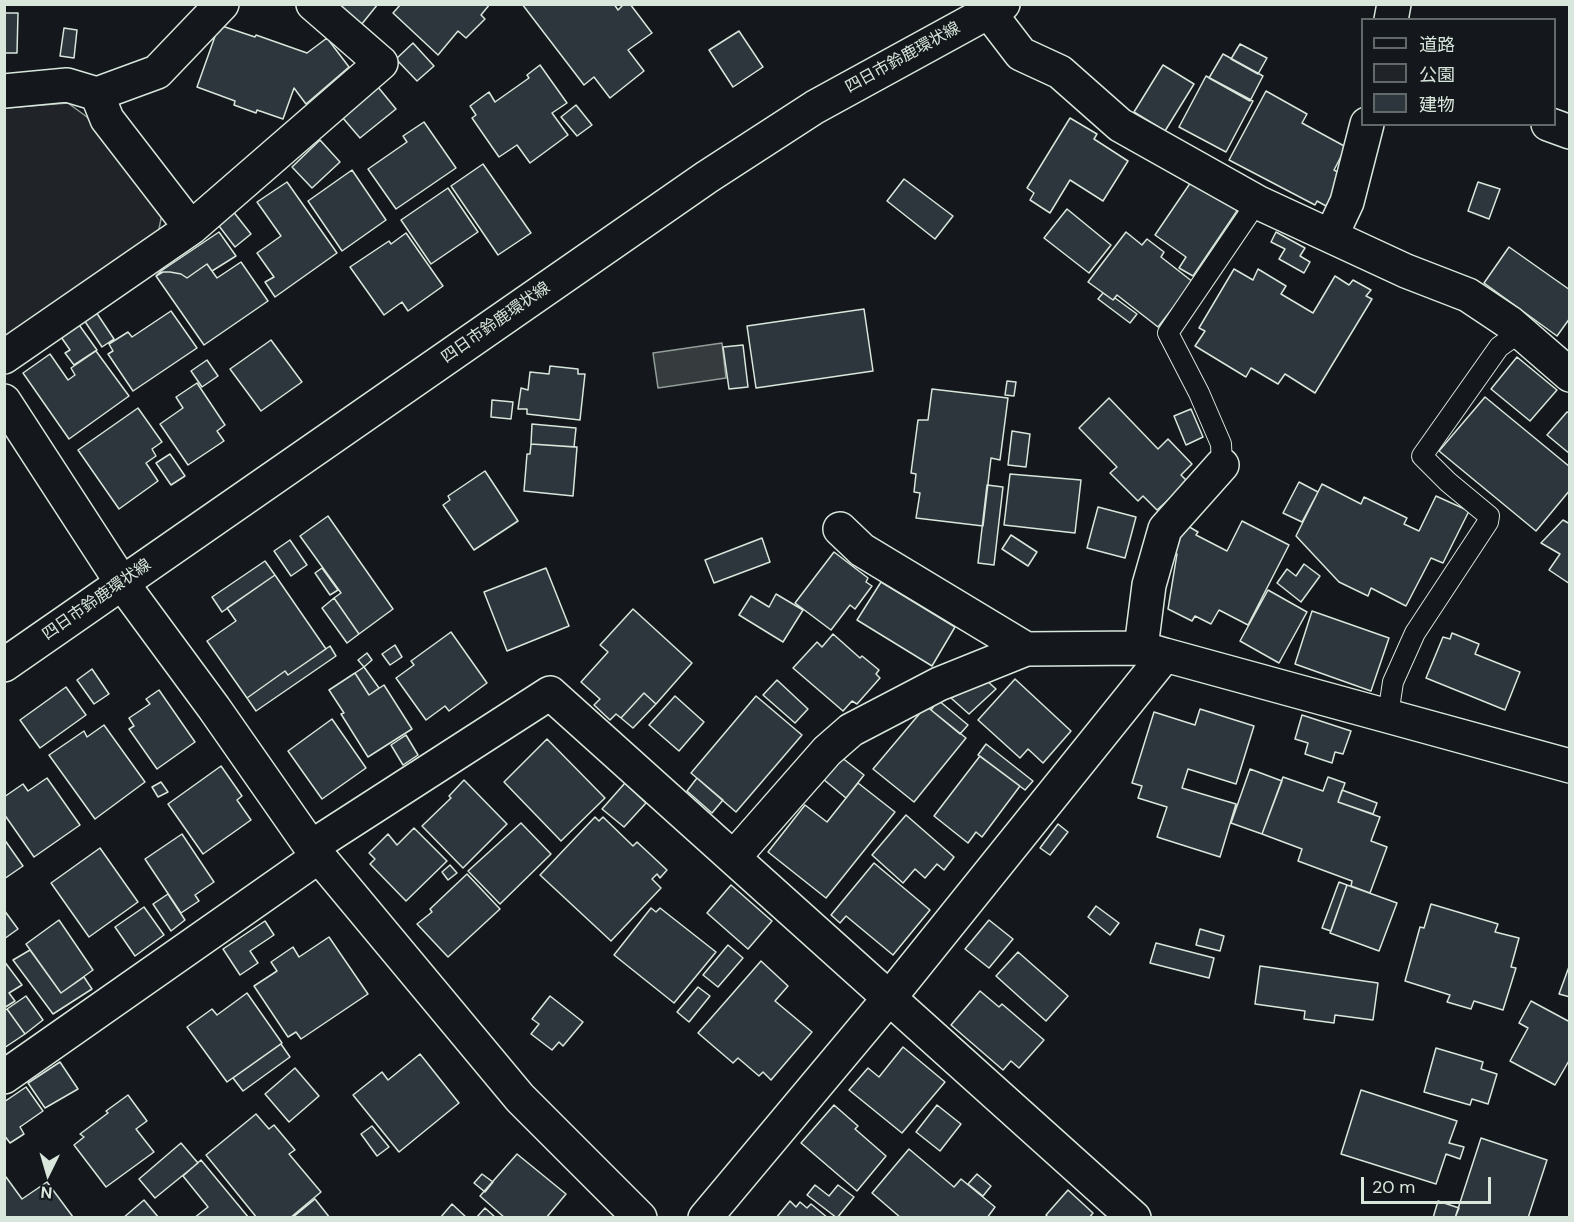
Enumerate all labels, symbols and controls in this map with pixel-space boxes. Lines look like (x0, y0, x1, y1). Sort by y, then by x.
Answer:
legend (1361, 18, 1556, 126)
street label: 四日市鈴鹿環状線 (842, 19, 964, 97)
text: 道路 (1419, 33, 1455, 57)
text: 公園 (1419, 63, 1455, 87)
text: 建物 (1419, 93, 1455, 117)
street label: 四日市鈴鹿環状線 (438, 278, 554, 368)
street label: 四日市鈴鹿環状線 (39, 555, 155, 645)
north arrow (18, 1144, 78, 1204)
scale bar (1364, 1165, 1494, 1203)
text: 20 m (1372, 1175, 1415, 1199)
text: N (40, 1181, 53, 1203)

